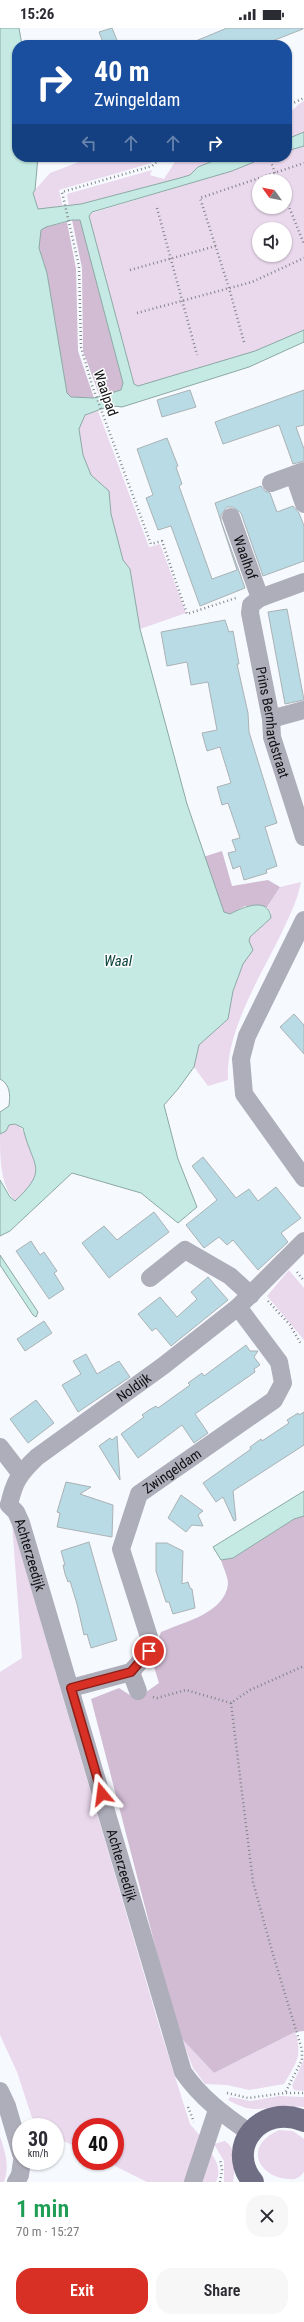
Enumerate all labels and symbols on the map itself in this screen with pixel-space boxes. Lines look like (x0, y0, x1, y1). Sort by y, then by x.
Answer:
north arrow (252, 174, 292, 214)
street label: Waalpad (91, 368, 121, 418)
street label: Waalhof (230, 533, 261, 582)
street label: Prins Bernhardstraat (253, 665, 293, 780)
water label: Waal (104, 952, 133, 970)
street label: Noldijk (113, 1369, 155, 1405)
street label: Zwingeldam (140, 1445, 204, 1497)
street label: Achterzeedijk (12, 1516, 49, 1594)
pin (132, 1634, 166, 1668)
position arrow (81, 1773, 123, 1815)
street label: Achterzeedijk (104, 1827, 141, 1904)
speed limit sign: 40 (72, 2118, 124, 2170)

